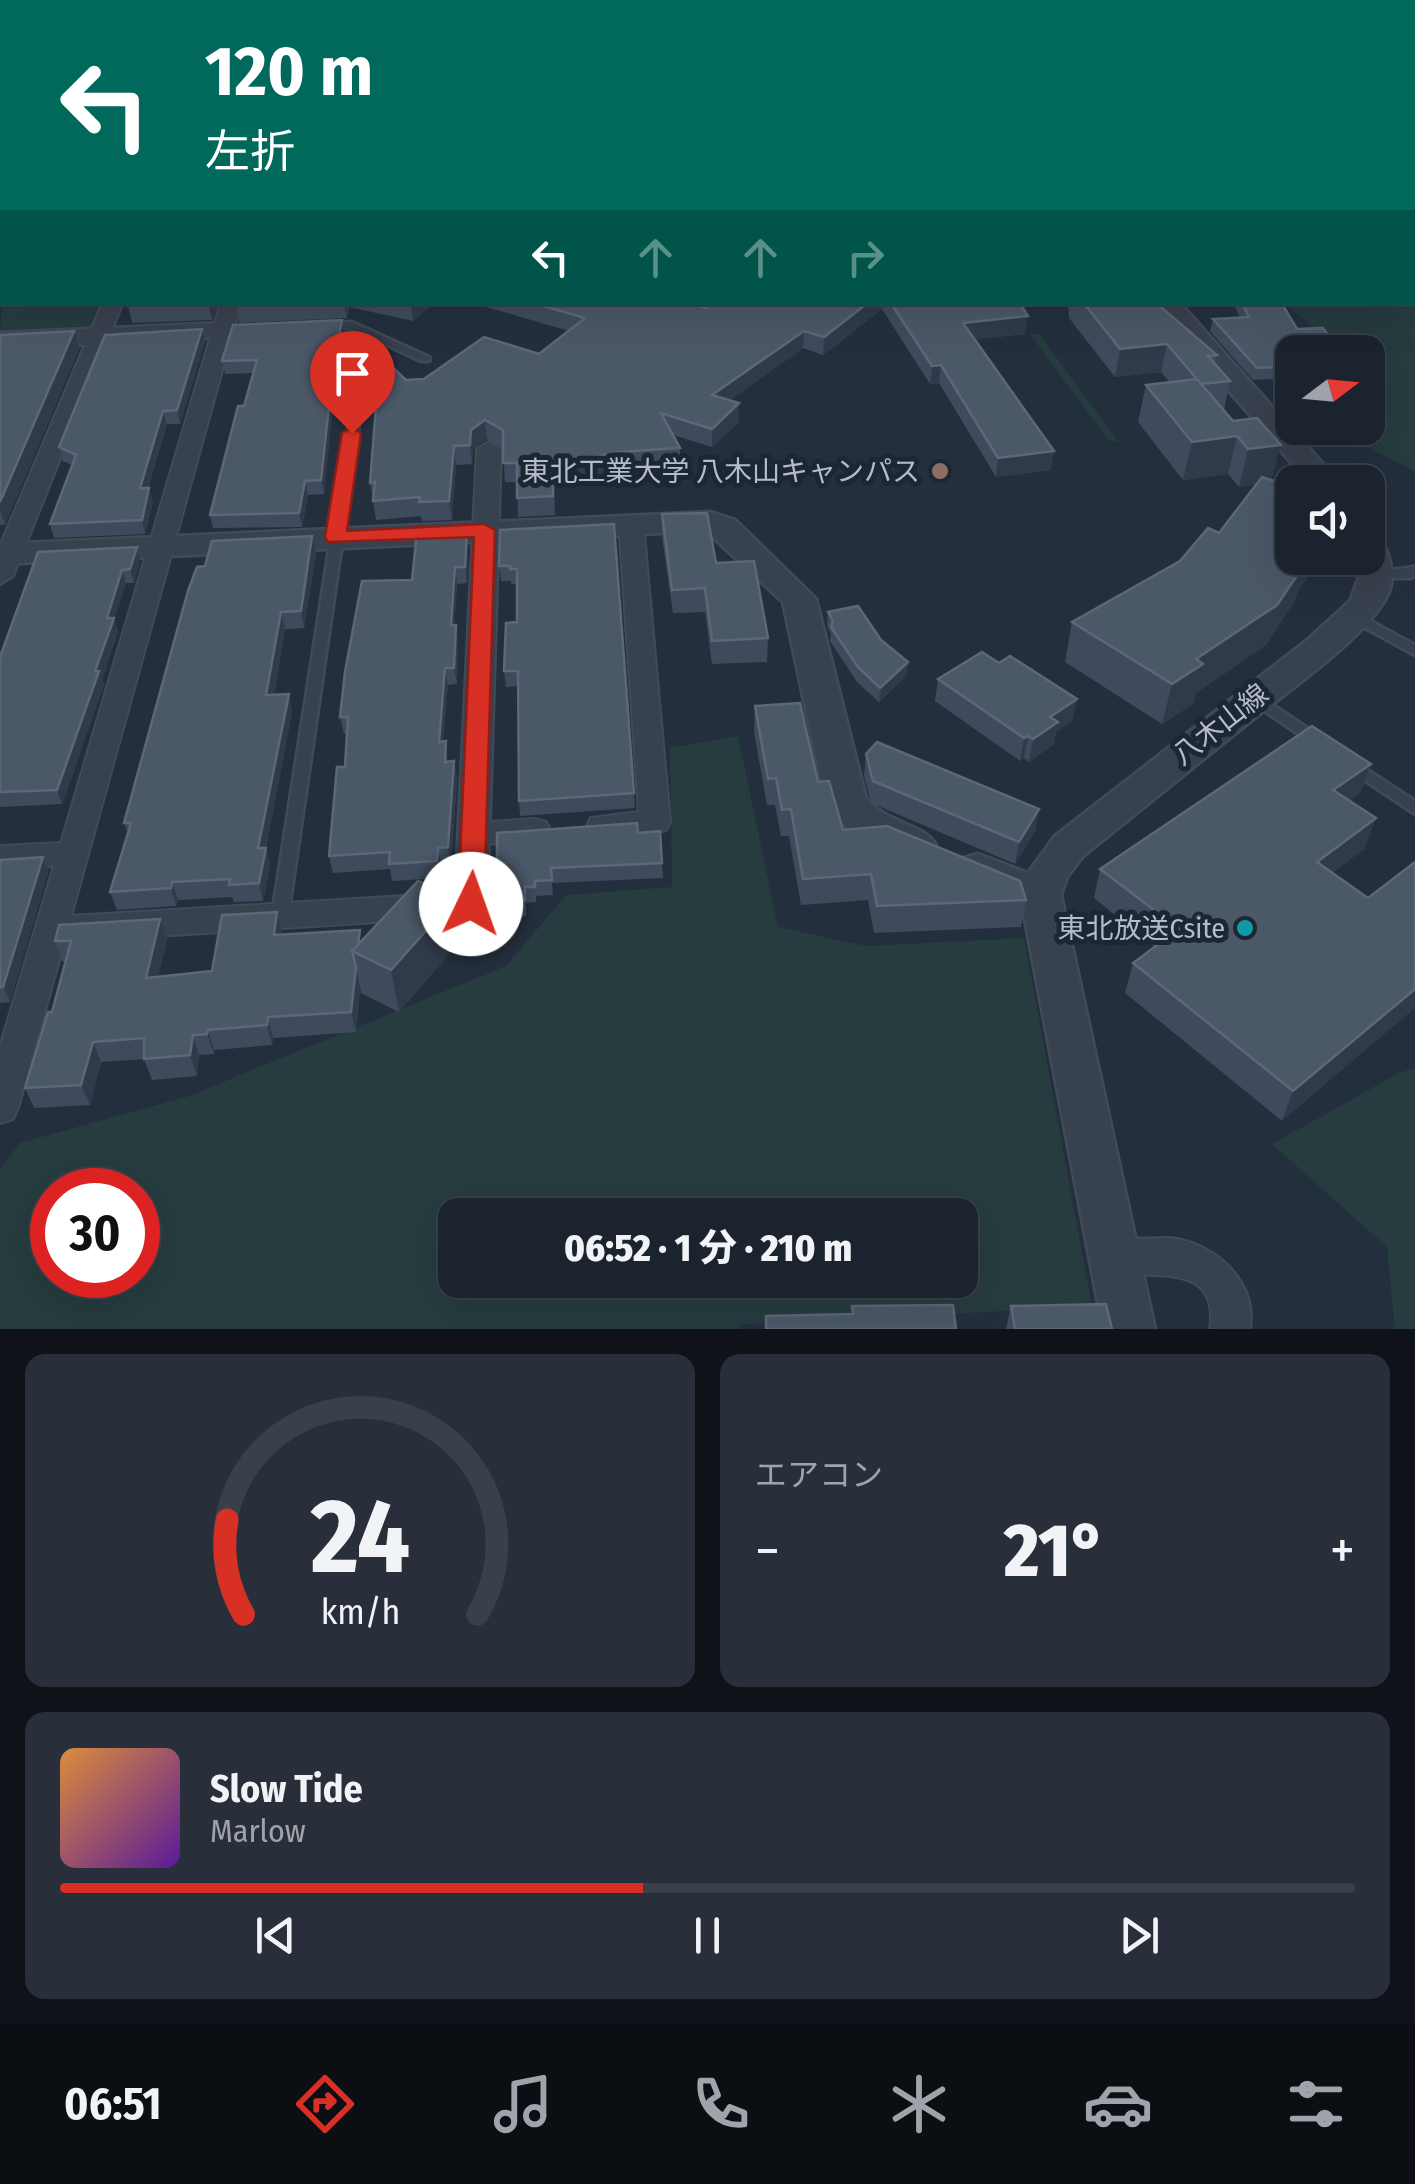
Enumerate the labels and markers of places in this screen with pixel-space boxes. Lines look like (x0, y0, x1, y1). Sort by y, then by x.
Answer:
pin (310, 331, 395, 434)
place label: 東北工業大学 八木山キャンパス (521, 455, 920, 488)
marker: 東北工業大学 八木山キャンパス (929, 460, 951, 482)
place label: 東北放送Csite (1058, 912, 1225, 945)
marker: 東北放送Csite (1234, 917, 1256, 939)

